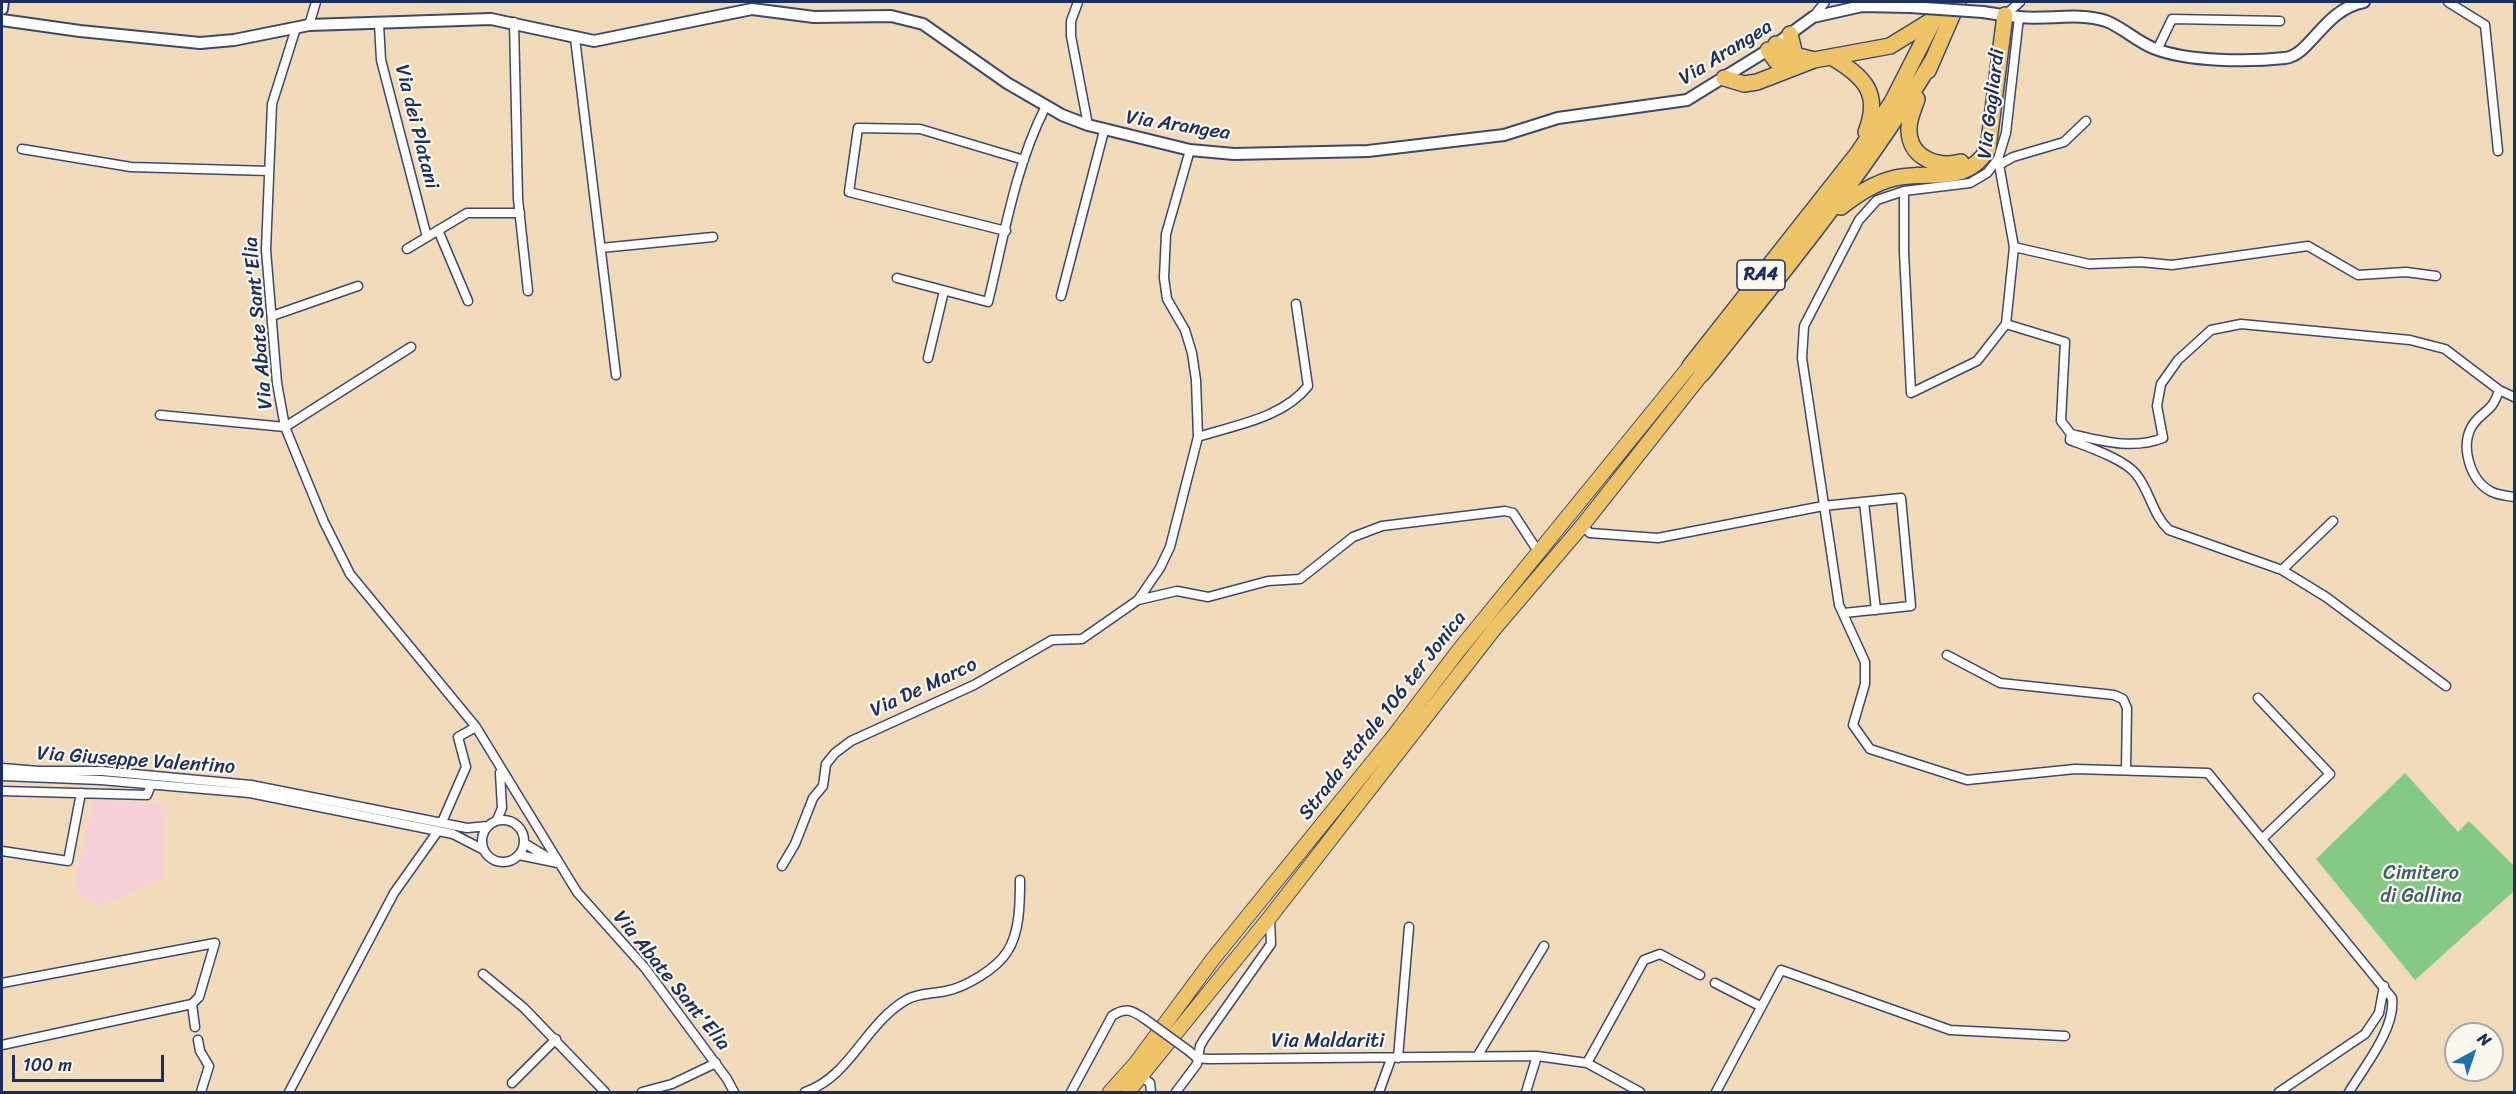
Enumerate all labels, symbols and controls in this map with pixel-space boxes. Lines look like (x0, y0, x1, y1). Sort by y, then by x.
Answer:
street label: Via Arangea (1675, 15, 1777, 91)
street label: Via Gagliardi (1973, 48, 2011, 160)
street label: Via dei Platani (389, 62, 443, 192)
street label: Via Arangea (1124, 106, 1232, 146)
street label: Via Abate Sant'Elia (240, 236, 278, 410)
road number: RA4 (1737, 260, 1785, 290)
street label: Strada statale 106 ter Jonica (1294, 607, 1472, 825)
street label: Via De Marco (867, 653, 981, 723)
street label: Via Giuseppe Valentino (36, 742, 236, 780)
park label: Cimitero di Gallina (2380, 862, 2462, 909)
street label: Via Abate Sant'Elia (607, 906, 735, 1056)
north arrow (2444, 1022, 2504, 1082)
text: N (2471, 1025, 2498, 1054)
street label: Via Maldariti (1271, 1030, 1385, 1054)
scale bar (15, 1043, 166, 1081)
text: 100 m (23, 1049, 72, 1081)

